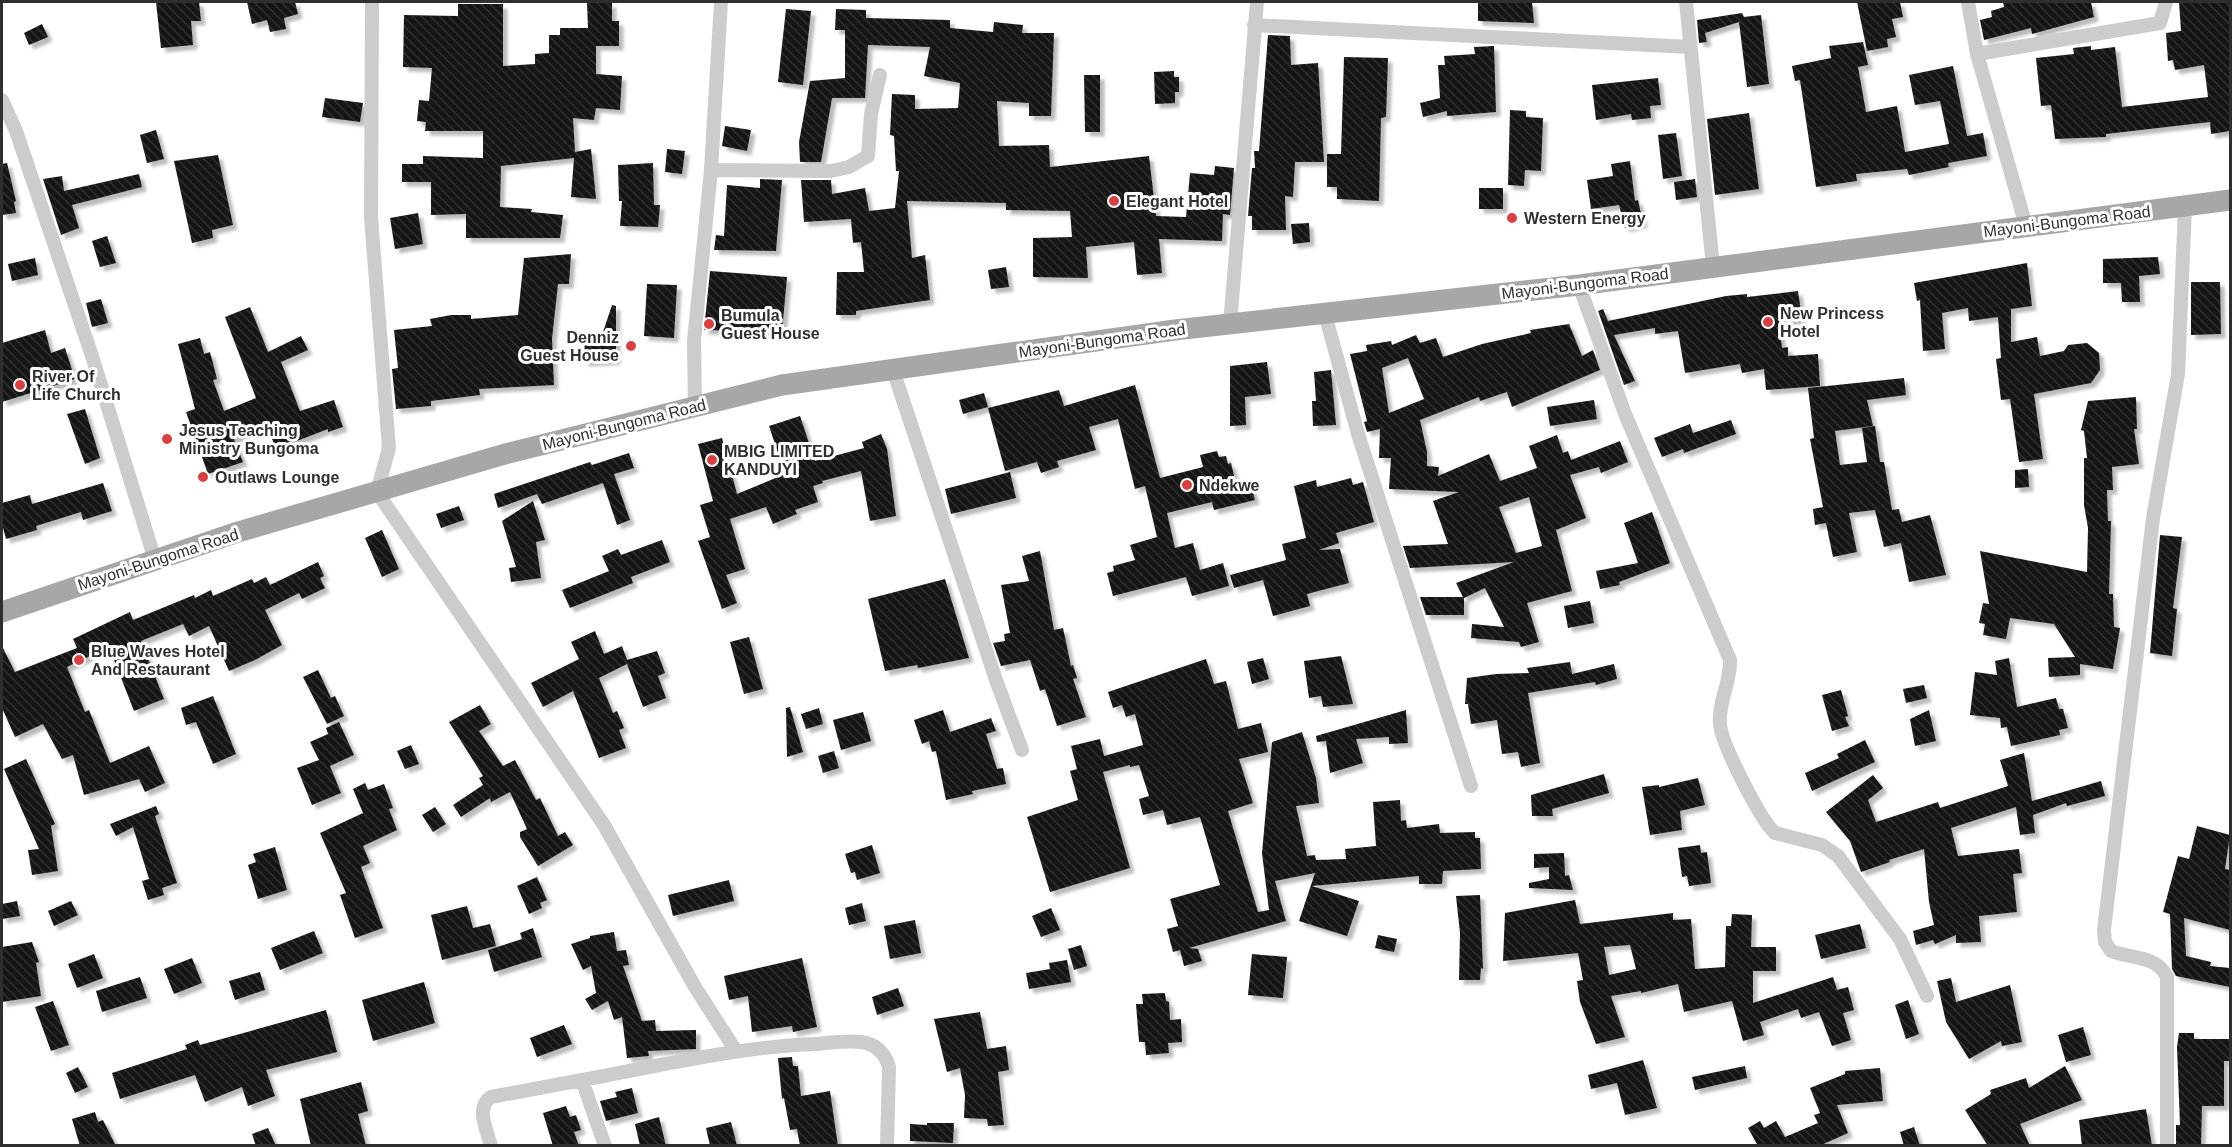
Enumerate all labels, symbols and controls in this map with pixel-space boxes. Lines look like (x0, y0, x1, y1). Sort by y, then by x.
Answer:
place label: Elegant Hotel (1126, 193, 1228, 210)
marker: Elegant Hotel (1107, 194, 1121, 208)
street label: Mayoni-Bungoma Road (1983, 203, 2152, 240)
place label: Western Energy (1524, 210, 1646, 227)
marker: Western Energy (1505, 211, 1519, 225)
street label: Mayoni-Bungoma Road (1501, 265, 1670, 302)
place label: New Princess Hotel (1780, 305, 1884, 340)
place label: Bumula Guest House (721, 307, 820, 342)
marker: New Princess Hotel (1761, 315, 1775, 329)
marker: Bumula Guest House (702, 317, 716, 331)
street label: Mayoni-Bungoma Road (1018, 320, 1186, 361)
place label: Denniz Guest House (520, 329, 619, 364)
marker: Denniz Guest House (624, 339, 638, 353)
place label: River Of Life Church (32, 368, 121, 403)
marker: River Of Life Church (13, 378, 27, 392)
street label: Mayoni-Bungoma Road (541, 396, 708, 453)
place label: Jesus Teaching Ministry Bungoma (179, 422, 319, 457)
marker: Jesus Teaching Ministry Bungoma (160, 432, 174, 446)
place label: MBIG LIMITED KANDUYI (724, 443, 834, 478)
marker: MBIG LIMITED KANDUYI (705, 453, 719, 467)
place label: Outlaws Lounge (215, 469, 340, 486)
marker: Outlaws Lounge (196, 470, 210, 484)
place label: Ndekwe (1199, 477, 1260, 494)
marker: Ndekwe (1180, 478, 1194, 492)
street label: Mayoni-Bungoma Road (76, 525, 241, 594)
place label: Blue Waves Hotel And Restaurant (91, 643, 225, 678)
marker: Blue Waves Hotel And Restaurant (72, 653, 86, 667)

